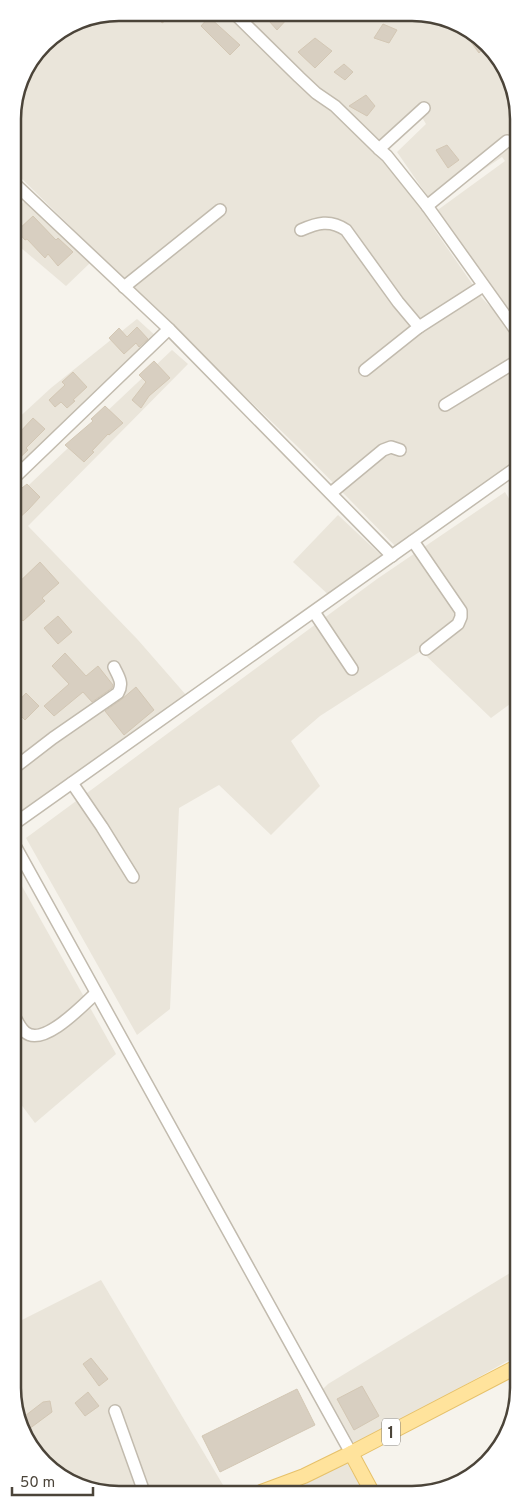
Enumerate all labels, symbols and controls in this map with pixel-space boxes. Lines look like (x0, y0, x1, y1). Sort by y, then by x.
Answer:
road number: 1 (382, 1418, 400, 1445)
scale bar (12, 1464, 94, 1496)
text: 50 m (20, 1474, 55, 1493)

